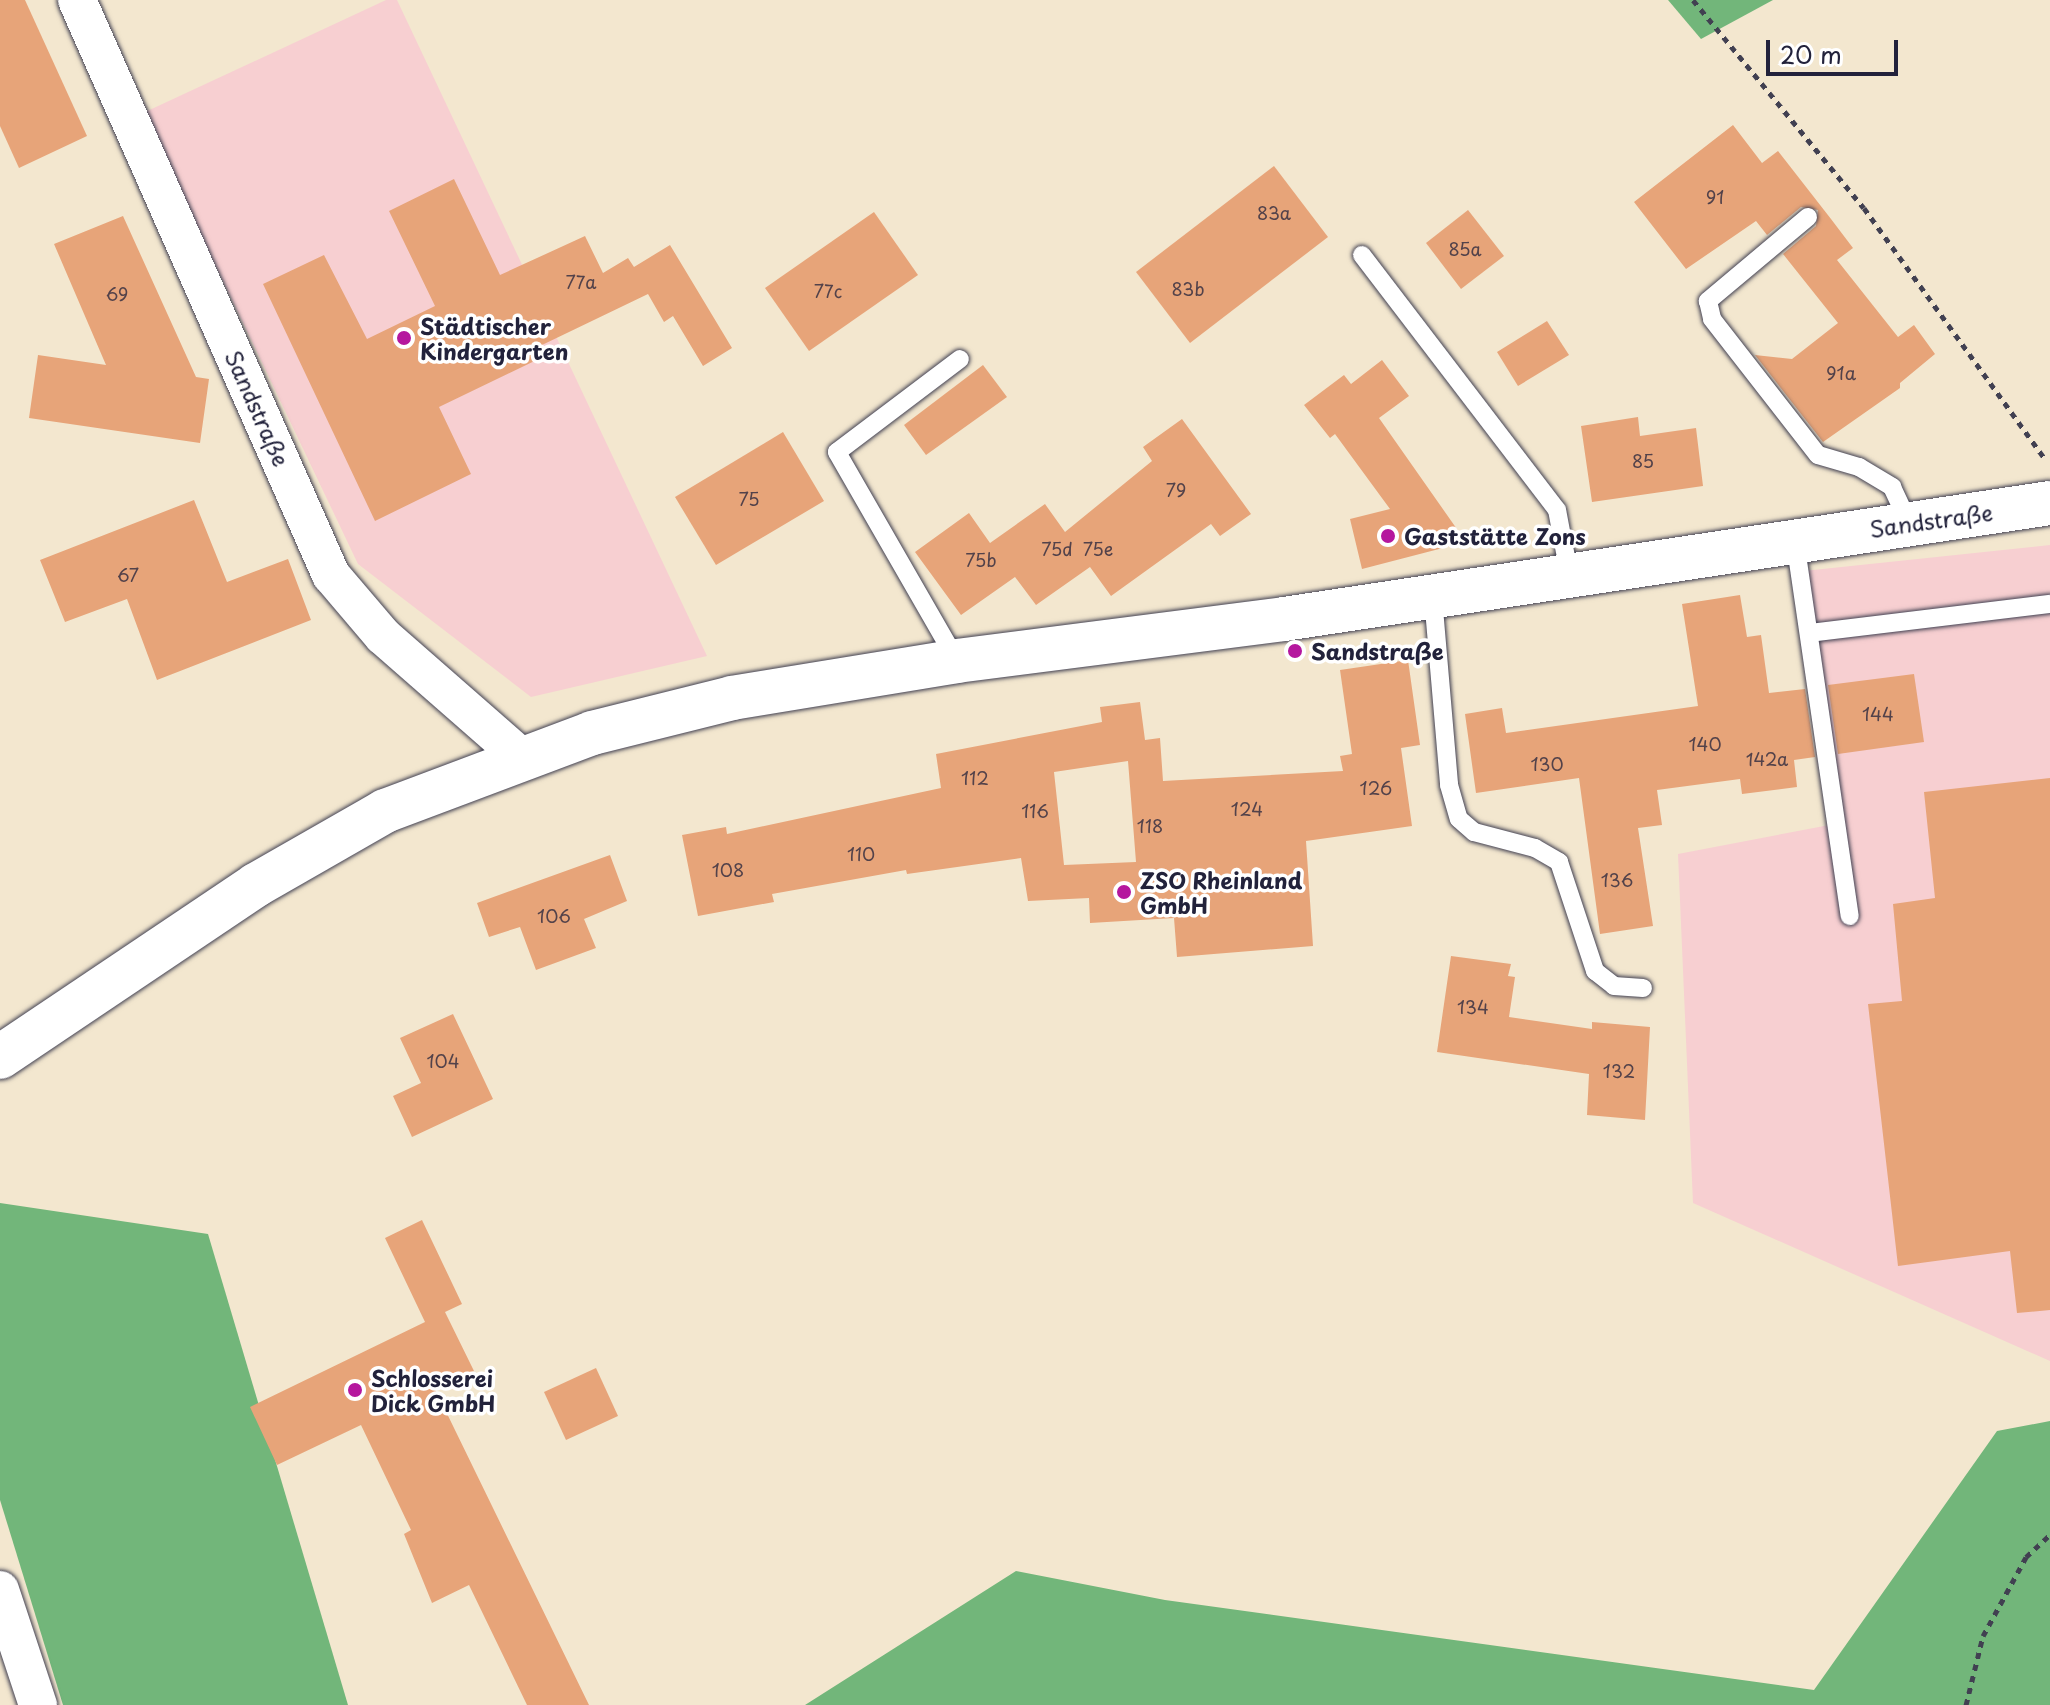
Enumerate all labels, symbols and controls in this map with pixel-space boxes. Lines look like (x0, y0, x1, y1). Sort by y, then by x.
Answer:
scale bar (1770, 24, 1902, 74)
text: 20 m (1780, 36, 1842, 72)
house number: 91 (1706, 186, 1724, 208)
house number: 83a (1257, 202, 1291, 224)
house number: 85a (1448, 238, 1482, 260)
house number: 77a (565, 271, 597, 293)
house number: 83b (1171, 278, 1205, 300)
house number: 77c (814, 280, 842, 302)
house number: 69 (106, 283, 128, 305)
place label: Städtischer Kindergarten (420, 312, 568, 364)
marker: Städtischer Kindergarten (395, 329, 413, 347)
street label: Sandstraße (221, 346, 295, 470)
house number: 91a (1826, 362, 1856, 384)
house number: 85 (1632, 450, 1654, 472)
house number: 79 (1166, 479, 1186, 501)
house number: 75 (739, 488, 759, 510)
street label: Sandstraße (1868, 498, 1994, 542)
place label: Gaststätte Zons (1404, 523, 1586, 549)
marker: Gaststätte Zons (1379, 527, 1397, 545)
house number: 75d (1041, 538, 1073, 560)
house number: 75e (1083, 538, 1113, 560)
house number: 75b (965, 549, 997, 571)
house number: 67 (117, 564, 139, 586)
place label: Sandstraße (1311, 638, 1444, 664)
marker: Sandstraße (1286, 642, 1304, 660)
house number: 144 (1862, 703, 1894, 725)
house number: 140 (1688, 733, 1722, 755)
house number: 142a (1746, 748, 1788, 770)
house number: 130 (1530, 753, 1564, 775)
house number: 112 (961, 767, 989, 789)
house number: 126 (1360, 777, 1392, 799)
house number: 124 (1231, 798, 1263, 820)
house number: 116 (1021, 800, 1049, 822)
house number: 118 (1137, 815, 1163, 837)
house number: 110 (847, 843, 875, 865)
house number: 108 (712, 859, 744, 881)
place label: ZSO Rheinland GmbH (1140, 866, 1302, 918)
house number: 136 (1601, 869, 1633, 891)
marker: ZSO Rheinland GmbH (1115, 883, 1133, 901)
house number: 106 (537, 905, 571, 927)
house number: 134 (1457, 996, 1489, 1018)
house number: 104 (426, 1050, 460, 1072)
house number: 132 (1603, 1060, 1635, 1082)
place label: Schlosserei Dick GmbH (371, 1364, 496, 1416)
marker: Schlosserei Dick GmbH (346, 1381, 364, 1399)

